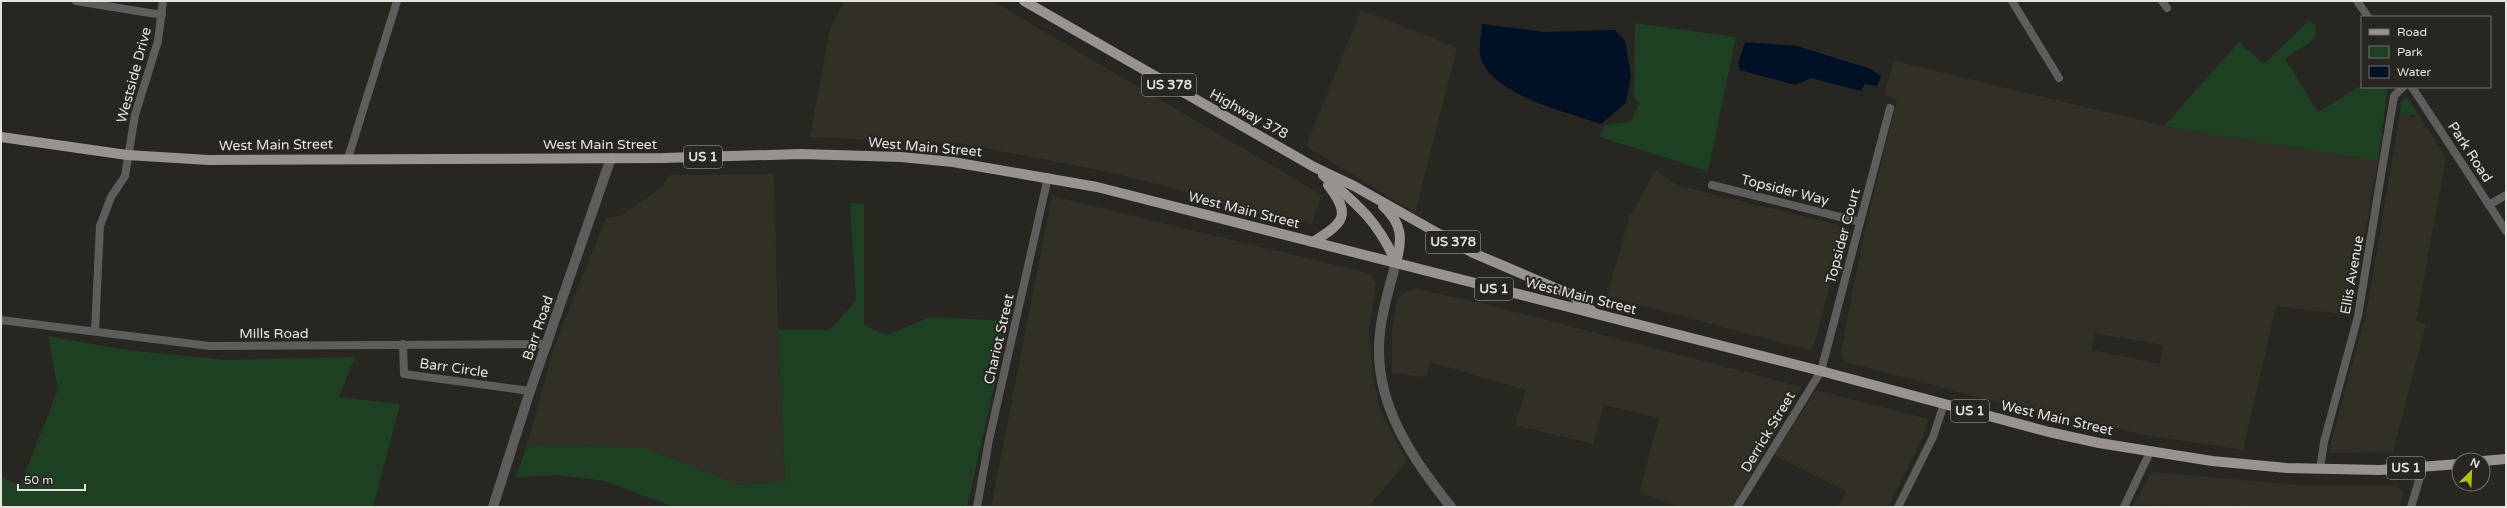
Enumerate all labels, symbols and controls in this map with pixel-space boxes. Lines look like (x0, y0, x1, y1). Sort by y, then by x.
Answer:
legend (2361, 16, 2491, 88)
street label: Westside Drive (113, 25, 155, 125)
text: Road (2397, 25, 2427, 39)
text: Park (2397, 45, 2423, 59)
text: Water (2397, 65, 2432, 79)
road number: US 378 (1142, 74, 1196, 96)
street label: Highway 378 (1207, 85, 1292, 143)
street label: Park Road (2444, 119, 2496, 185)
street label: West Main Street (867, 134, 983, 160)
street label: West Main Street (219, 135, 334, 154)
street label: West Main Street (543, 136, 658, 153)
road number: US 1 (684, 146, 722, 168)
street label: Topsider Way (1739, 171, 1831, 209)
street label: Topsider Court (1822, 186, 1864, 286)
street label: West Main Street (1187, 188, 1302, 232)
road number: US 378 (1426, 231, 1480, 253)
street label: Ellis Avenue (2337, 234, 2367, 316)
street label: West Main Street (1524, 274, 1639, 318)
road number: US 1 (1475, 278, 1513, 300)
street label: Chariot Street (980, 291, 1018, 386)
street label: Barr Road (519, 293, 557, 363)
street label: Mills Road (239, 325, 309, 342)
street label: Barr Circle (419, 355, 490, 381)
street label: Derrick Street (1737, 388, 1799, 475)
street label: West Main Street (1999, 397, 2115, 439)
road number: US 1 (1951, 400, 1989, 422)
north arrow (2451, 452, 2491, 492)
text: N (2468, 456, 2482, 471)
road number: US 1 (2387, 457, 2425, 479)
scale bar (18, 466, 85, 492)
text: 50 m (24, 473, 53, 487)

